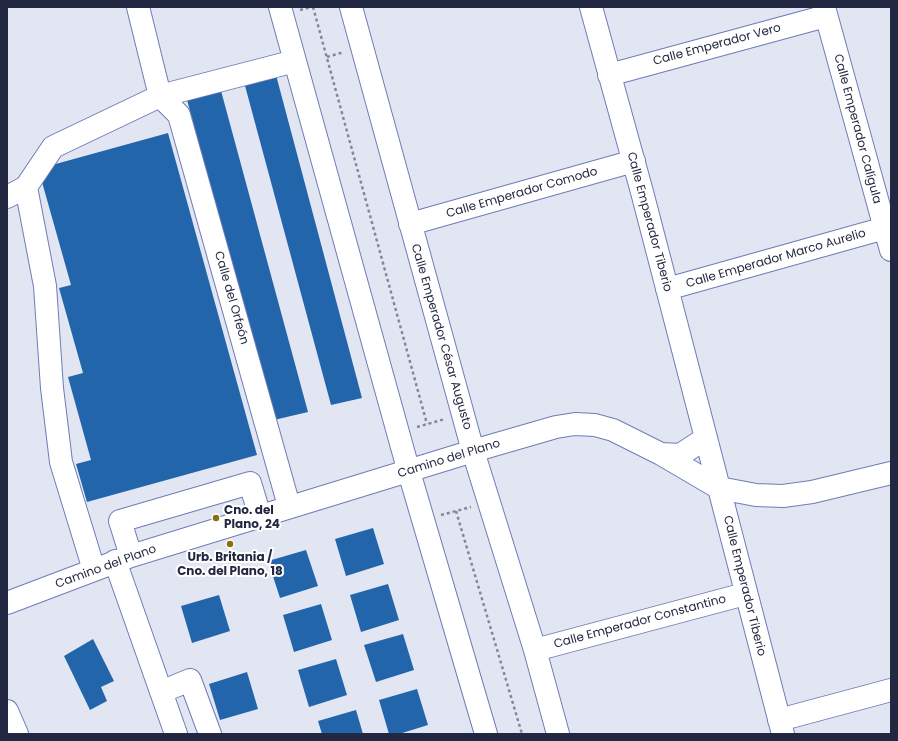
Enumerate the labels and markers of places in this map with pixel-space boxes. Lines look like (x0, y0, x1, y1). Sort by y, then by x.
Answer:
place label: Cno. del Plano, 24 (224, 504, 280, 532)
marker: Cno. del Plano, 24 (211, 513, 221, 523)
marker: Urb. Britania / Cno. del Plano, 18 (225, 539, 235, 549)
place label: Urb. Britania / Cno. del Plano, 18 (177, 551, 283, 579)

